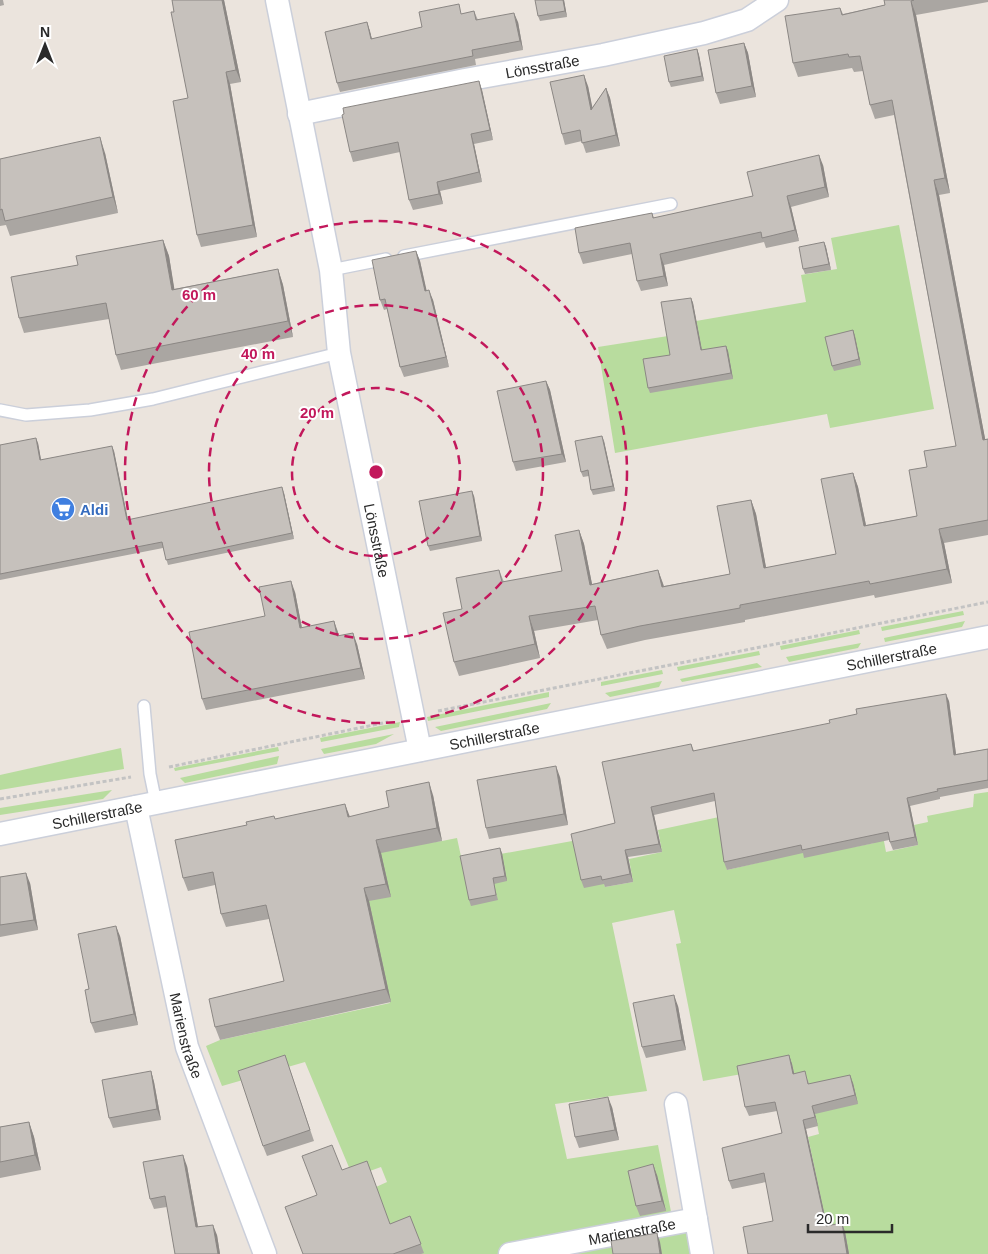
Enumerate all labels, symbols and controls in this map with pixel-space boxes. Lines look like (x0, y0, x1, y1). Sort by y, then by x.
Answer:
north arrow (20, 20, 70, 70)
text: N (40, 24, 50, 40)
street label: Lönsstraße (504, 51, 581, 81)
text: 60 m (182, 286, 216, 303)
text: 40 m (241, 345, 275, 362)
text: 20 m (300, 404, 334, 421)
centre of rings (367, 463, 385, 481)
supermarket icon: Aldi (50, 496, 76, 522)
place label: Aldi (80, 501, 108, 518)
street label: Lönsstraße (361, 502, 393, 579)
street label: Schillerstraße (845, 639, 938, 674)
street label: Schillerstraße (448, 718, 541, 753)
street label: Schillerstraße (50, 797, 144, 832)
street label: Marienstraße (167, 991, 207, 1081)
scale bar (808, 1202, 892, 1234)
text: 20 m (816, 1210, 849, 1227)
street label: Marienstraße (587, 1215, 677, 1248)

